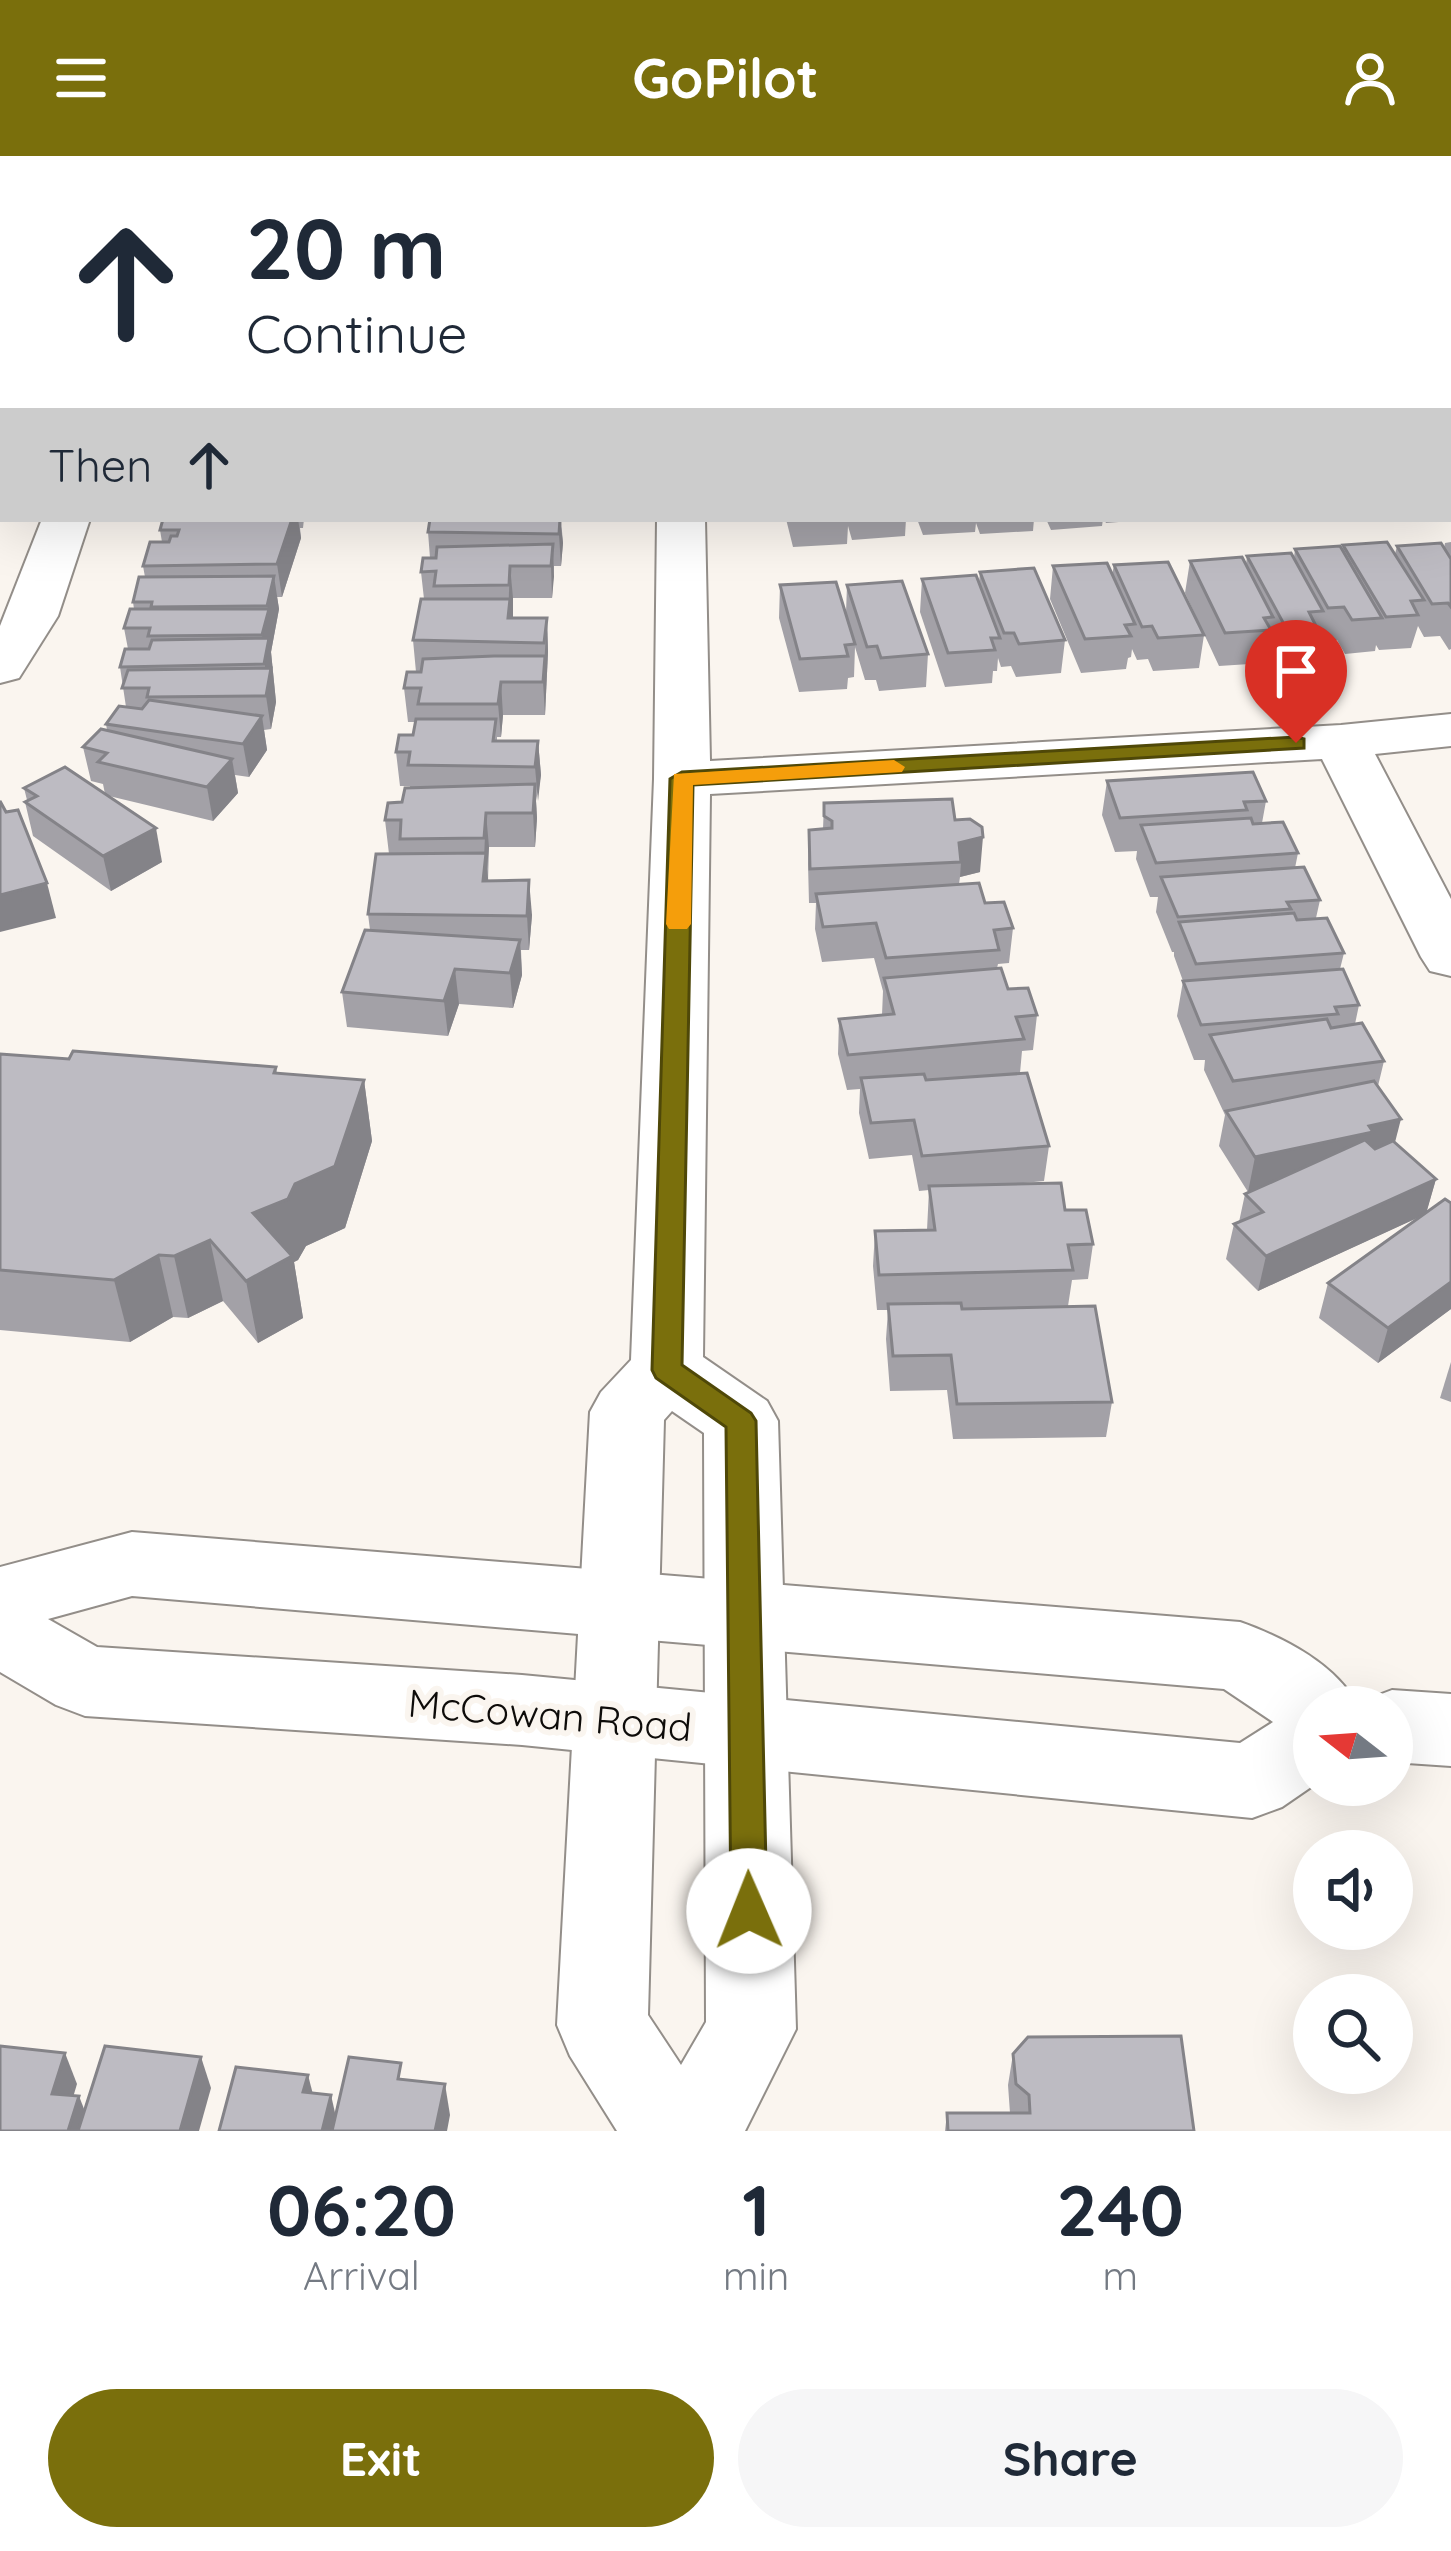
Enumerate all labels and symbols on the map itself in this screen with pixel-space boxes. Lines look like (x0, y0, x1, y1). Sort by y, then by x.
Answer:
pin (1245, 620, 1347, 743)
street label: McCowan Road (406, 1678, 694, 1751)
north arrow (1293, 1686, 1413, 1806)
position arrow (686, 1848, 812, 1974)

